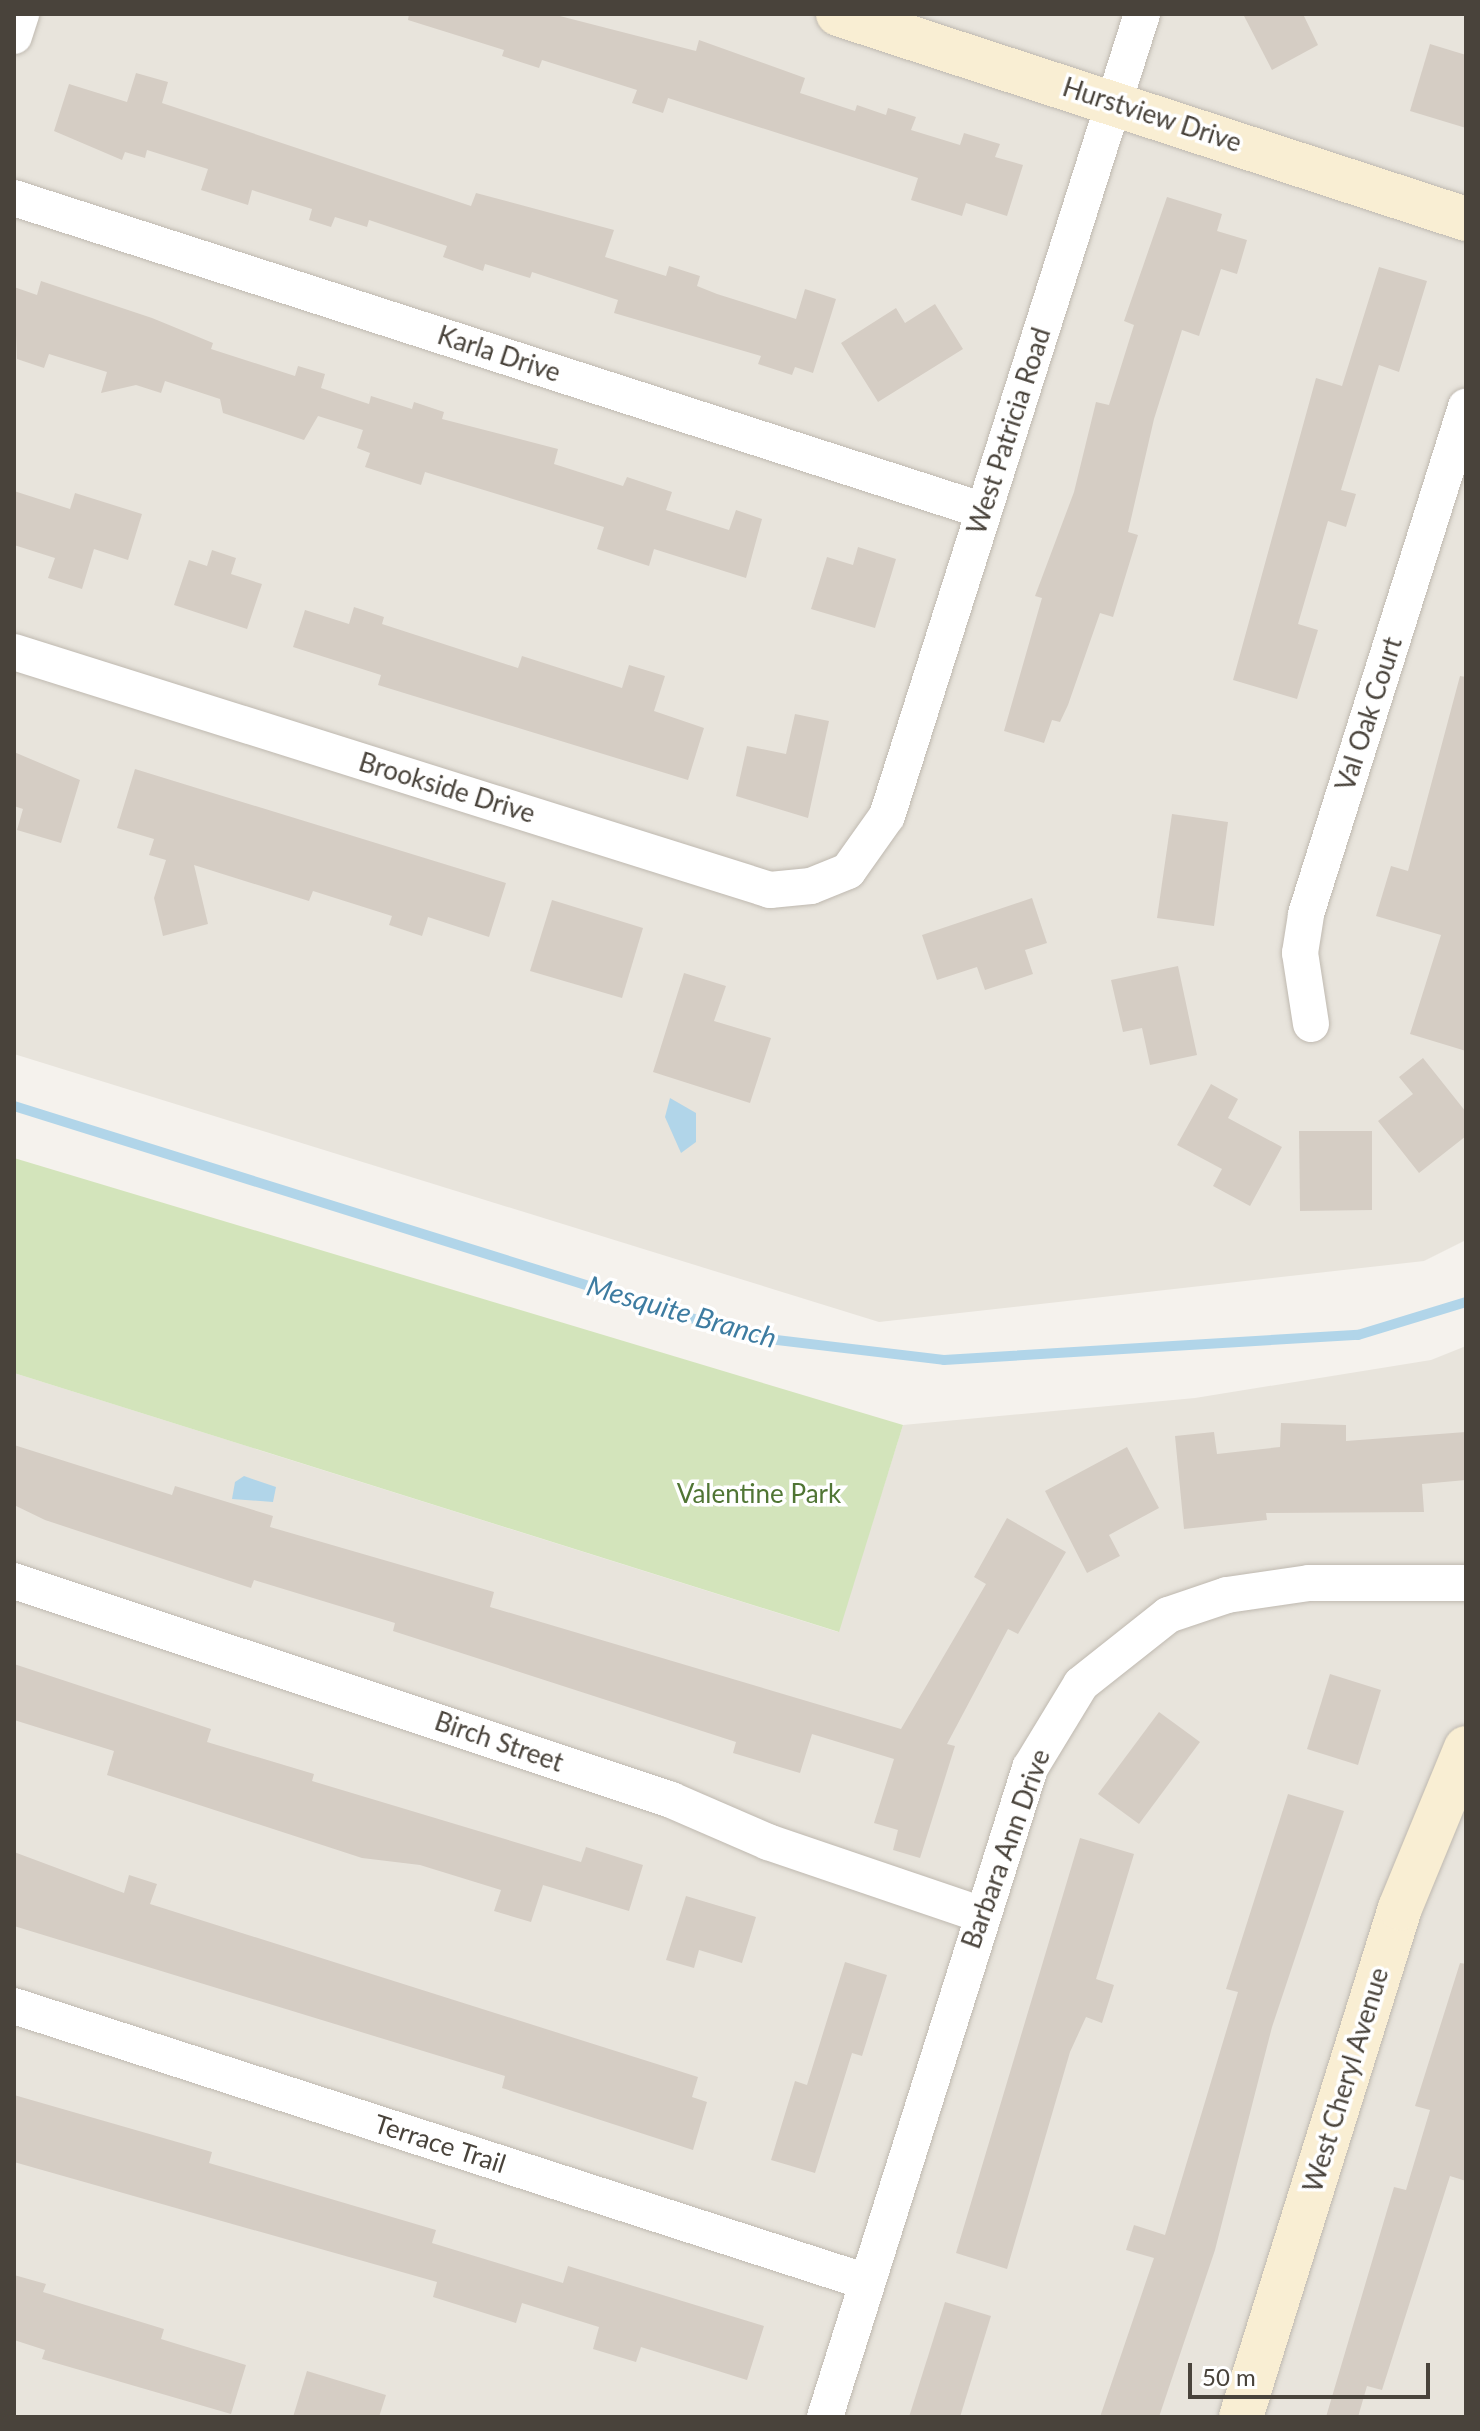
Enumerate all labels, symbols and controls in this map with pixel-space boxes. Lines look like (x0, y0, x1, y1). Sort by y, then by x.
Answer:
street label: Hurstview Drive (1059, 71, 1245, 159)
street label: Karla Drive (434, 320, 564, 388)
street label: West Patricia Road (961, 324, 1057, 538)
street label: Val Oak Court (1329, 633, 1409, 795)
street label: Brookside Drive (355, 746, 539, 830)
water label: Mesquite Branch (583, 1268, 781, 1354)
park label: Valentine Park (677, 1478, 841, 1510)
street label: Birch Street (431, 1705, 567, 1779)
street label: Barbara Ann Drive (955, 1745, 1057, 1953)
street label: West Cheryl Avenue (1297, 1964, 1395, 2196)
street label: Terrace Trail (370, 2108, 510, 2180)
scale bar (1192, 2347, 1434, 2397)
text: 50 m (1202, 2362, 1256, 2391)

